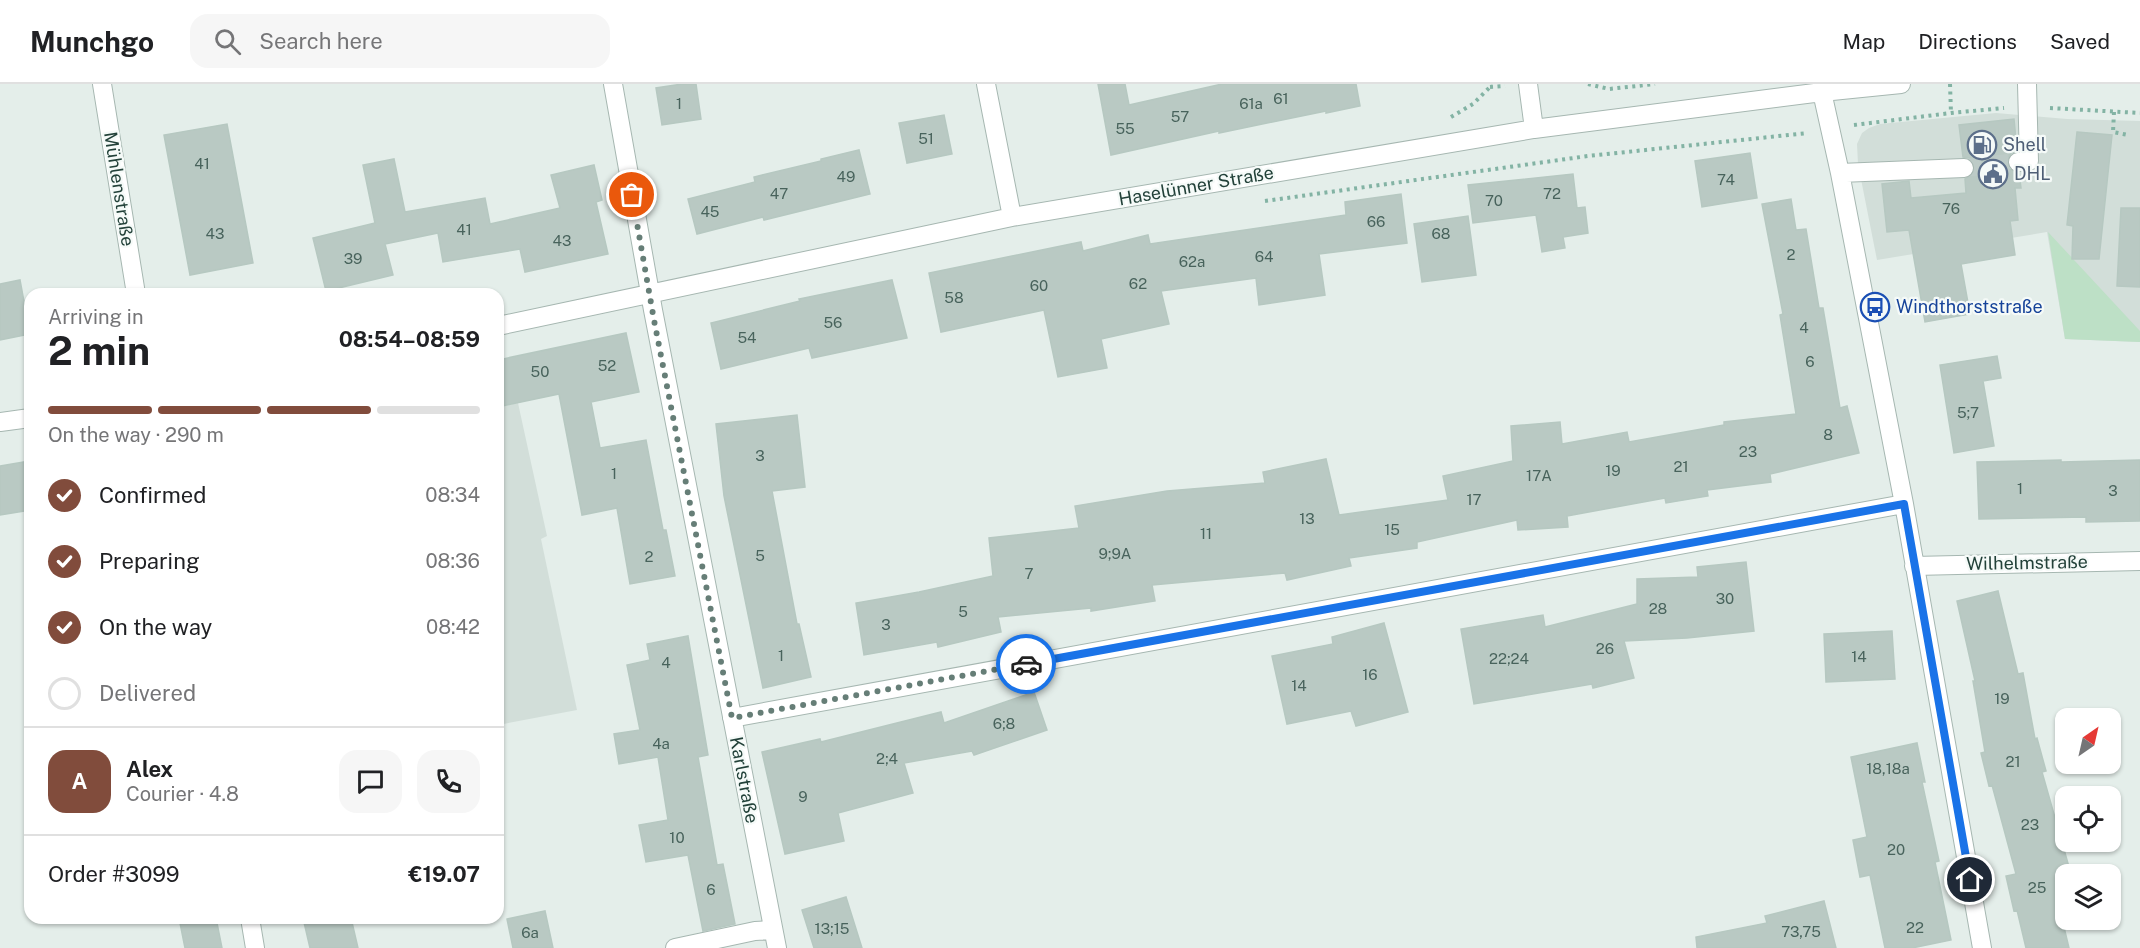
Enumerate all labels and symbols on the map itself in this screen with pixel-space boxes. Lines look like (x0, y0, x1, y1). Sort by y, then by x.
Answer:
house number: 61 (1273, 90, 1289, 107)
house number: 1 (676, 95, 682, 112)
house number: 61a (1239, 95, 1263, 112)
house number: 57 (1171, 108, 1189, 125)
house number: 55 (1115, 120, 1135, 137)
fuel station icon: Shell (1966, 129, 1998, 161)
street label: Mühlenstraße (100, 130, 139, 248)
house number: 51 (918, 130, 934, 147)
place label: Shell (2003, 134, 2046, 155)
house number: 41 (194, 155, 210, 172)
public building icon: DHL (1977, 158, 2009, 190)
street label: Haselünner Straße (1117, 162, 1275, 209)
place label: DHL (2014, 163, 2051, 184)
house number: 49 (837, 168, 855, 185)
pin (606, 169, 657, 220)
house number: 74 (1717, 171, 1735, 188)
house number: 47 (770, 185, 788, 202)
house number: 72 (1543, 185, 1561, 202)
house number: 70 (1485, 192, 1503, 209)
house number: 76 (1942, 200, 1960, 217)
house number: 45 (701, 203, 719, 220)
house number: 66 (1367, 213, 1385, 230)
house number: 41 (456, 221, 472, 238)
house number: 43 (206, 225, 224, 242)
house number: 68 (1432, 225, 1450, 242)
house number: 43 (553, 232, 571, 249)
house number: 2 (1787, 246, 1796, 263)
house number: 64 (1255, 248, 1273, 265)
house number: 39 (344, 250, 362, 267)
house number: 62a (1179, 253, 1205, 270)
house number: 62 (1129, 275, 1147, 292)
house number: 60 (1030, 277, 1048, 294)
house number: 58 (944, 289, 964, 306)
bus stop icon: Windthorststraße (1859, 291, 1891, 323)
place label: Windthorststraße (1896, 296, 2043, 317)
house number: 56 (824, 314, 842, 331)
house number: 4 (1799, 319, 1809, 336)
house number: 54 (737, 329, 757, 346)
house number: 6 (1805, 353, 1815, 370)
house number: 52 (598, 357, 616, 374)
house number: 50 (531, 363, 549, 380)
house number: 5;7 (1957, 404, 1979, 421)
house number: 8 (1823, 426, 1833, 443)
house number: 23 (1739, 443, 1757, 460)
house number: 3 (755, 447, 765, 464)
house number: 21 (1673, 458, 1689, 475)
house number: 19 (1605, 462, 1621, 479)
house number: 1 (611, 465, 617, 482)
house number: 17A (1526, 467, 1552, 484)
house number: 1 (2017, 480, 2023, 497)
house number: 3 (2108, 482, 2118, 499)
house number: 17 (1466, 491, 1482, 508)
house number: 13 (1299, 510, 1315, 527)
house number: 15 (1384, 521, 1400, 538)
house number: 11 (1200, 525, 1212, 542)
house number: 9;9A (1099, 545, 1132, 562)
house number: 5 (755, 547, 765, 564)
house number: 2 (645, 548, 654, 565)
street label: Wilhelmstraße (1966, 551, 2088, 574)
house number: 7 (1024, 565, 1034, 582)
house number: 30 (1716, 590, 1734, 607)
house number: 28 (1649, 600, 1667, 617)
house number: 5 (958, 603, 968, 620)
house number: 3 (881, 616, 891, 633)
courier (996, 634, 1056, 694)
house number: 26 (1596, 640, 1614, 657)
house number: 1 (778, 647, 784, 664)
house number: 14 (1851, 648, 1867, 665)
house number: 22;24 (1489, 650, 1529, 667)
house number: 4 (661, 654, 671, 671)
house number: 16 (1362, 666, 1378, 683)
house number: 14 (1291, 677, 1307, 694)
house number: 19 (1994, 690, 2010, 707)
north arrow (2055, 708, 2121, 774)
house number: 6;8 (993, 715, 1015, 732)
house number: 4a (652, 735, 670, 752)
street label: Karlstraße (726, 735, 763, 825)
house number: 2;4 (876, 750, 898, 767)
house number: 21 (2005, 753, 2021, 770)
house number: 18,18a (1866, 760, 1910, 777)
house number: 9 (798, 788, 808, 805)
house number: 23 (2021, 816, 2039, 833)
house number: 10 (669, 829, 685, 846)
house number: 20 (1887, 841, 1905, 858)
pin (1944, 854, 1995, 905)
house number: 25 (2028, 879, 2046, 896)
house number: 6 (706, 881, 716, 898)
house number: 22 (1906, 919, 1924, 936)
house number: 13;15 (815, 920, 849, 937)
house number: 73,75 (1781, 923, 1821, 940)
house number: 6a (521, 924, 539, 941)

